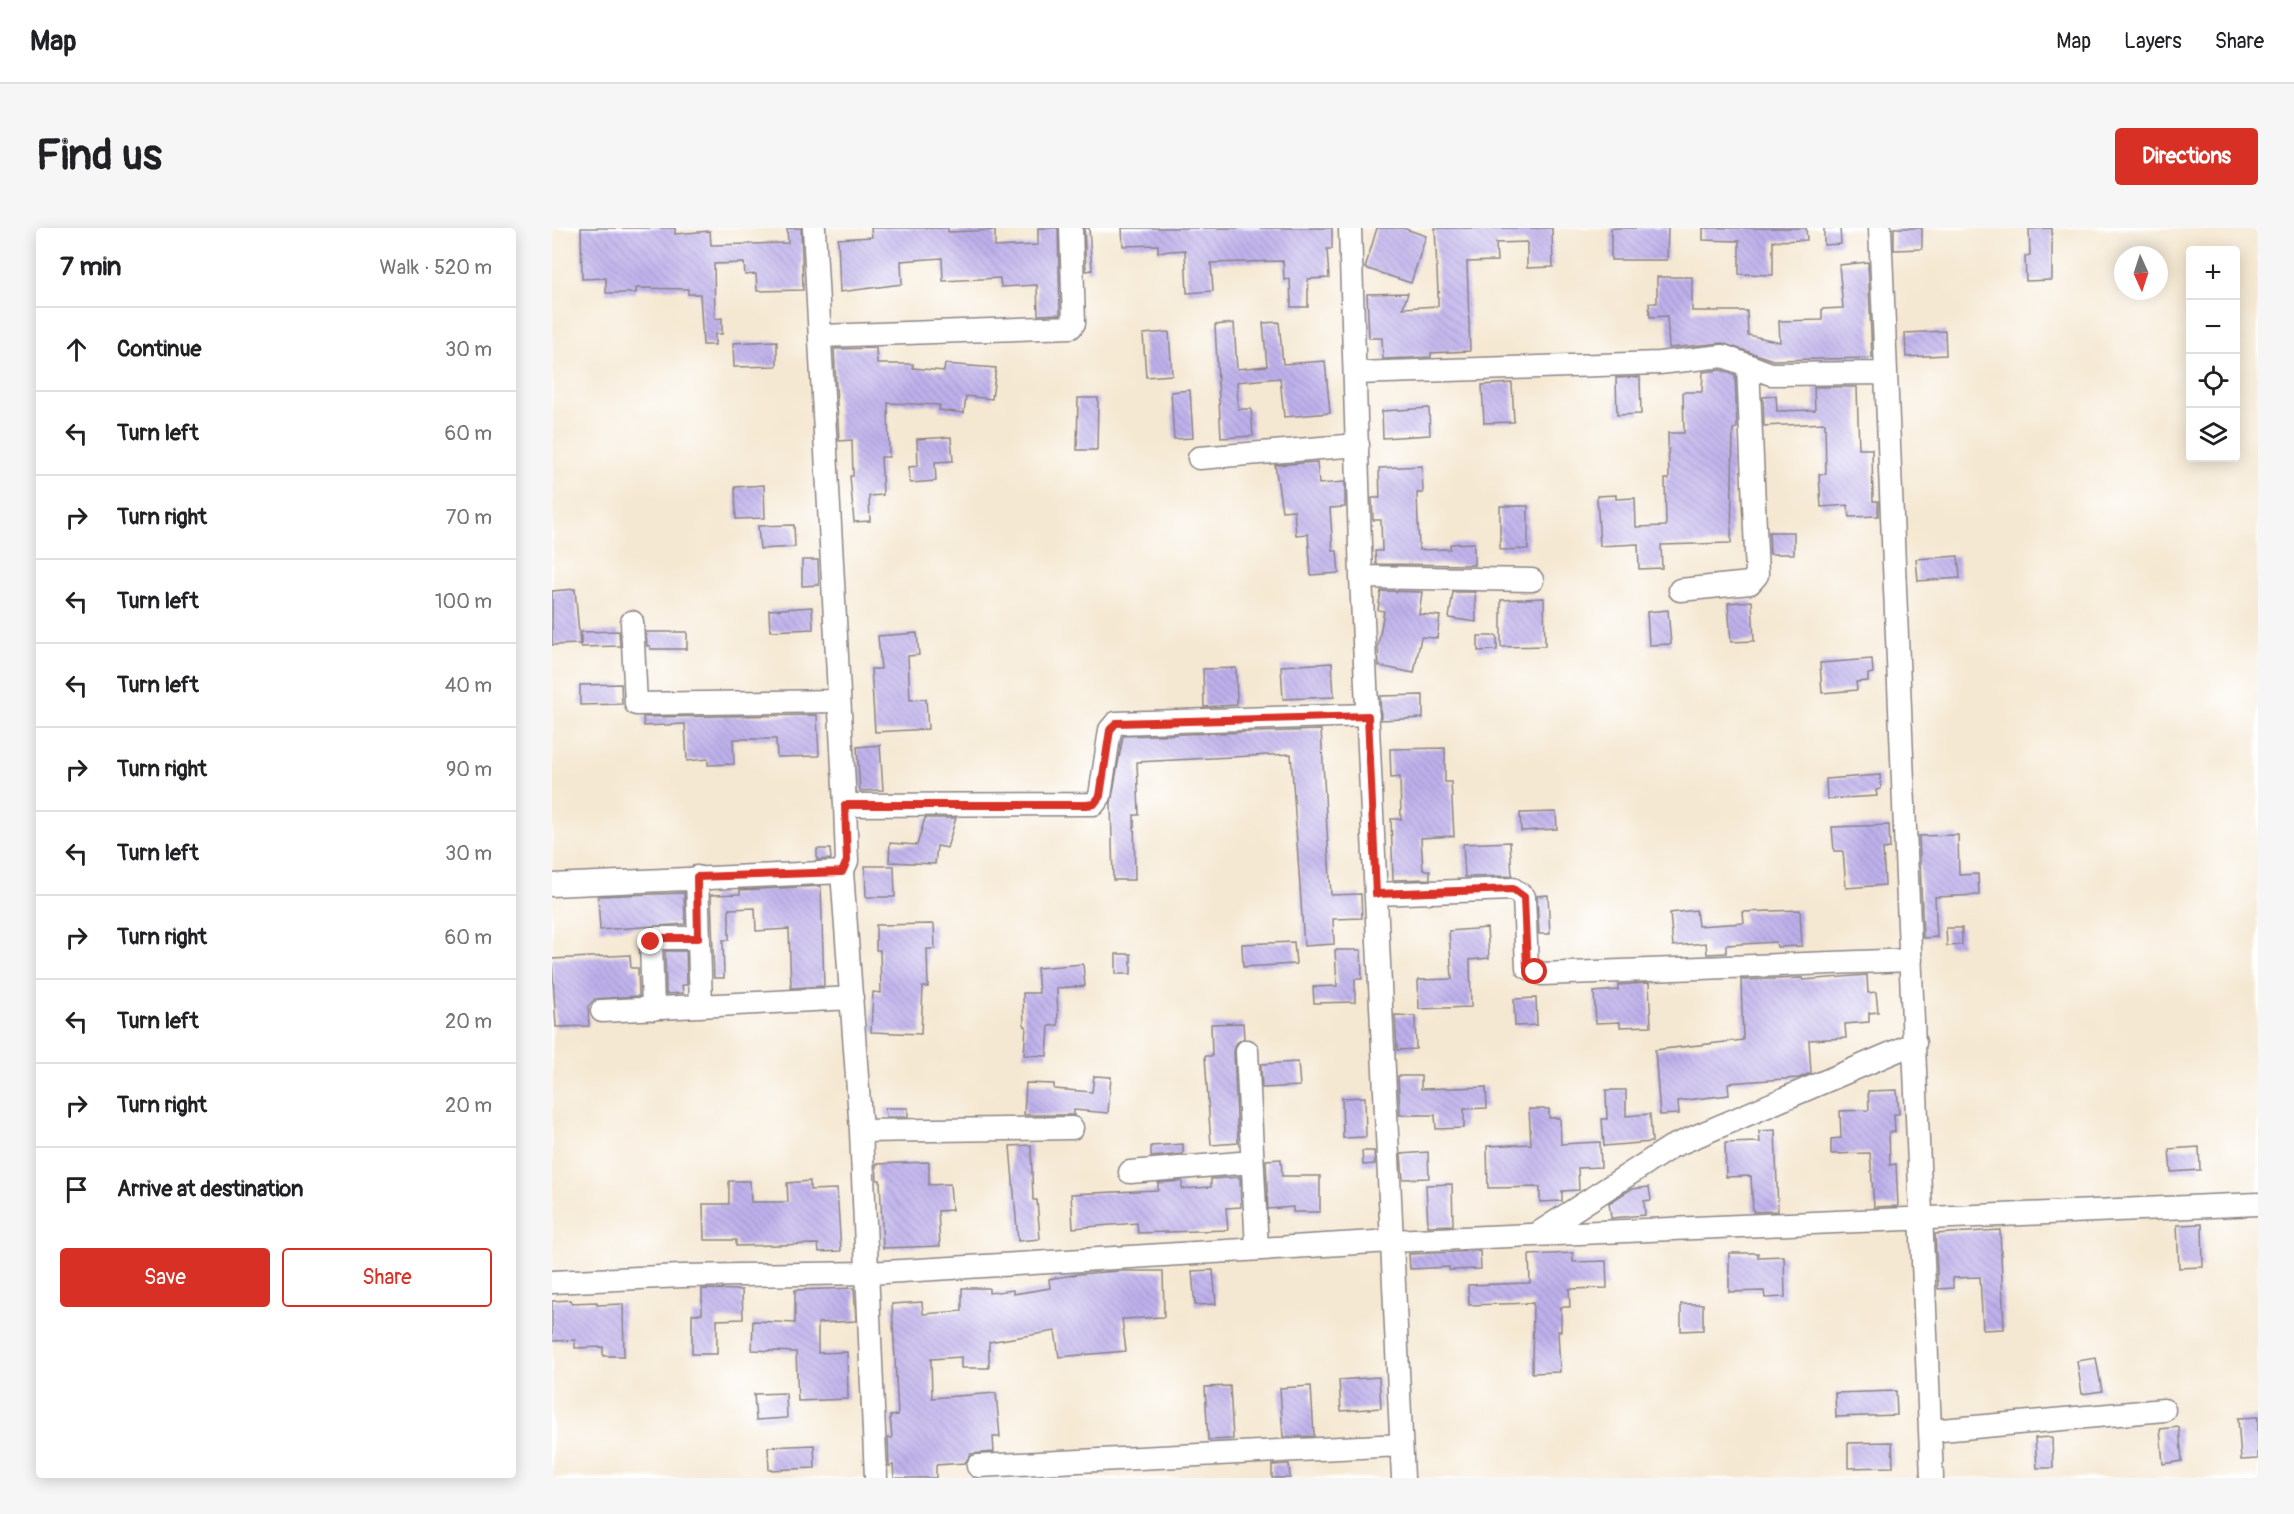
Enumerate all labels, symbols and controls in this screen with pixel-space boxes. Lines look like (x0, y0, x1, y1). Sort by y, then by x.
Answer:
text: Map (30, 24, 76, 59)
text: Map (2056, 28, 2091, 55)
text: Layers (2124, 28, 2182, 55)
text: Share (2215, 28, 2264, 55)
button: Directions (2115, 128, 2258, 185)
text: Find us (36, 130, 162, 182)
north arrow (2114, 246, 2168, 300)
map controls (2186, 246, 2240, 462)
button: + (2186, 246, 2240, 300)
text: 7 min (60, 251, 122, 283)
text: Walk · 520 m (380, 255, 492, 280)
button: − (2186, 300, 2240, 354)
icon: ahead (60, 333, 93, 366)
text: Continue (117, 335, 201, 363)
text: 30 m (445, 337, 492, 362)
button: locate (2186, 354, 2240, 408)
button: layers (2186, 408, 2240, 462)
icon: left (60, 417, 93, 450)
text: Turn left (117, 419, 199, 447)
text: 60 m (445, 421, 492, 446)
icon: right (60, 501, 93, 534)
text: Turn right (117, 503, 207, 531)
text: 70 m (446, 505, 492, 530)
icon: left (60, 585, 93, 618)
text: Turn left (117, 587, 199, 615)
text: 100 m (435, 589, 492, 614)
icon: left (60, 669, 93, 702)
text: Turn left (117, 671, 199, 699)
text: 40 m (445, 673, 492, 698)
icon: right (60, 753, 93, 786)
text: Turn right (117, 755, 207, 783)
text: 90 m (446, 757, 492, 782)
icon: left (60, 837, 93, 870)
text: Turn left (117, 839, 199, 867)
text: 30 m (445, 841, 492, 866)
icon: right (60, 921, 93, 954)
text: Turn right (117, 923, 207, 951)
text: 60 m (445, 925, 492, 950)
route end (637, 928, 663, 954)
route start (1521, 958, 1547, 984)
icon: left (60, 1005, 93, 1038)
text: Turn left (117, 1007, 199, 1035)
text: 20 m (445, 1009, 492, 1034)
icon: right (60, 1089, 93, 1122)
text: Turn right (117, 1091, 207, 1119)
text: 20 m (445, 1093, 492, 1118)
icon: arrive (60, 1173, 93, 1206)
text: Arrive at destination (117, 1175, 303, 1203)
button: Save (60, 1248, 270, 1307)
button: Share (282, 1248, 492, 1307)

